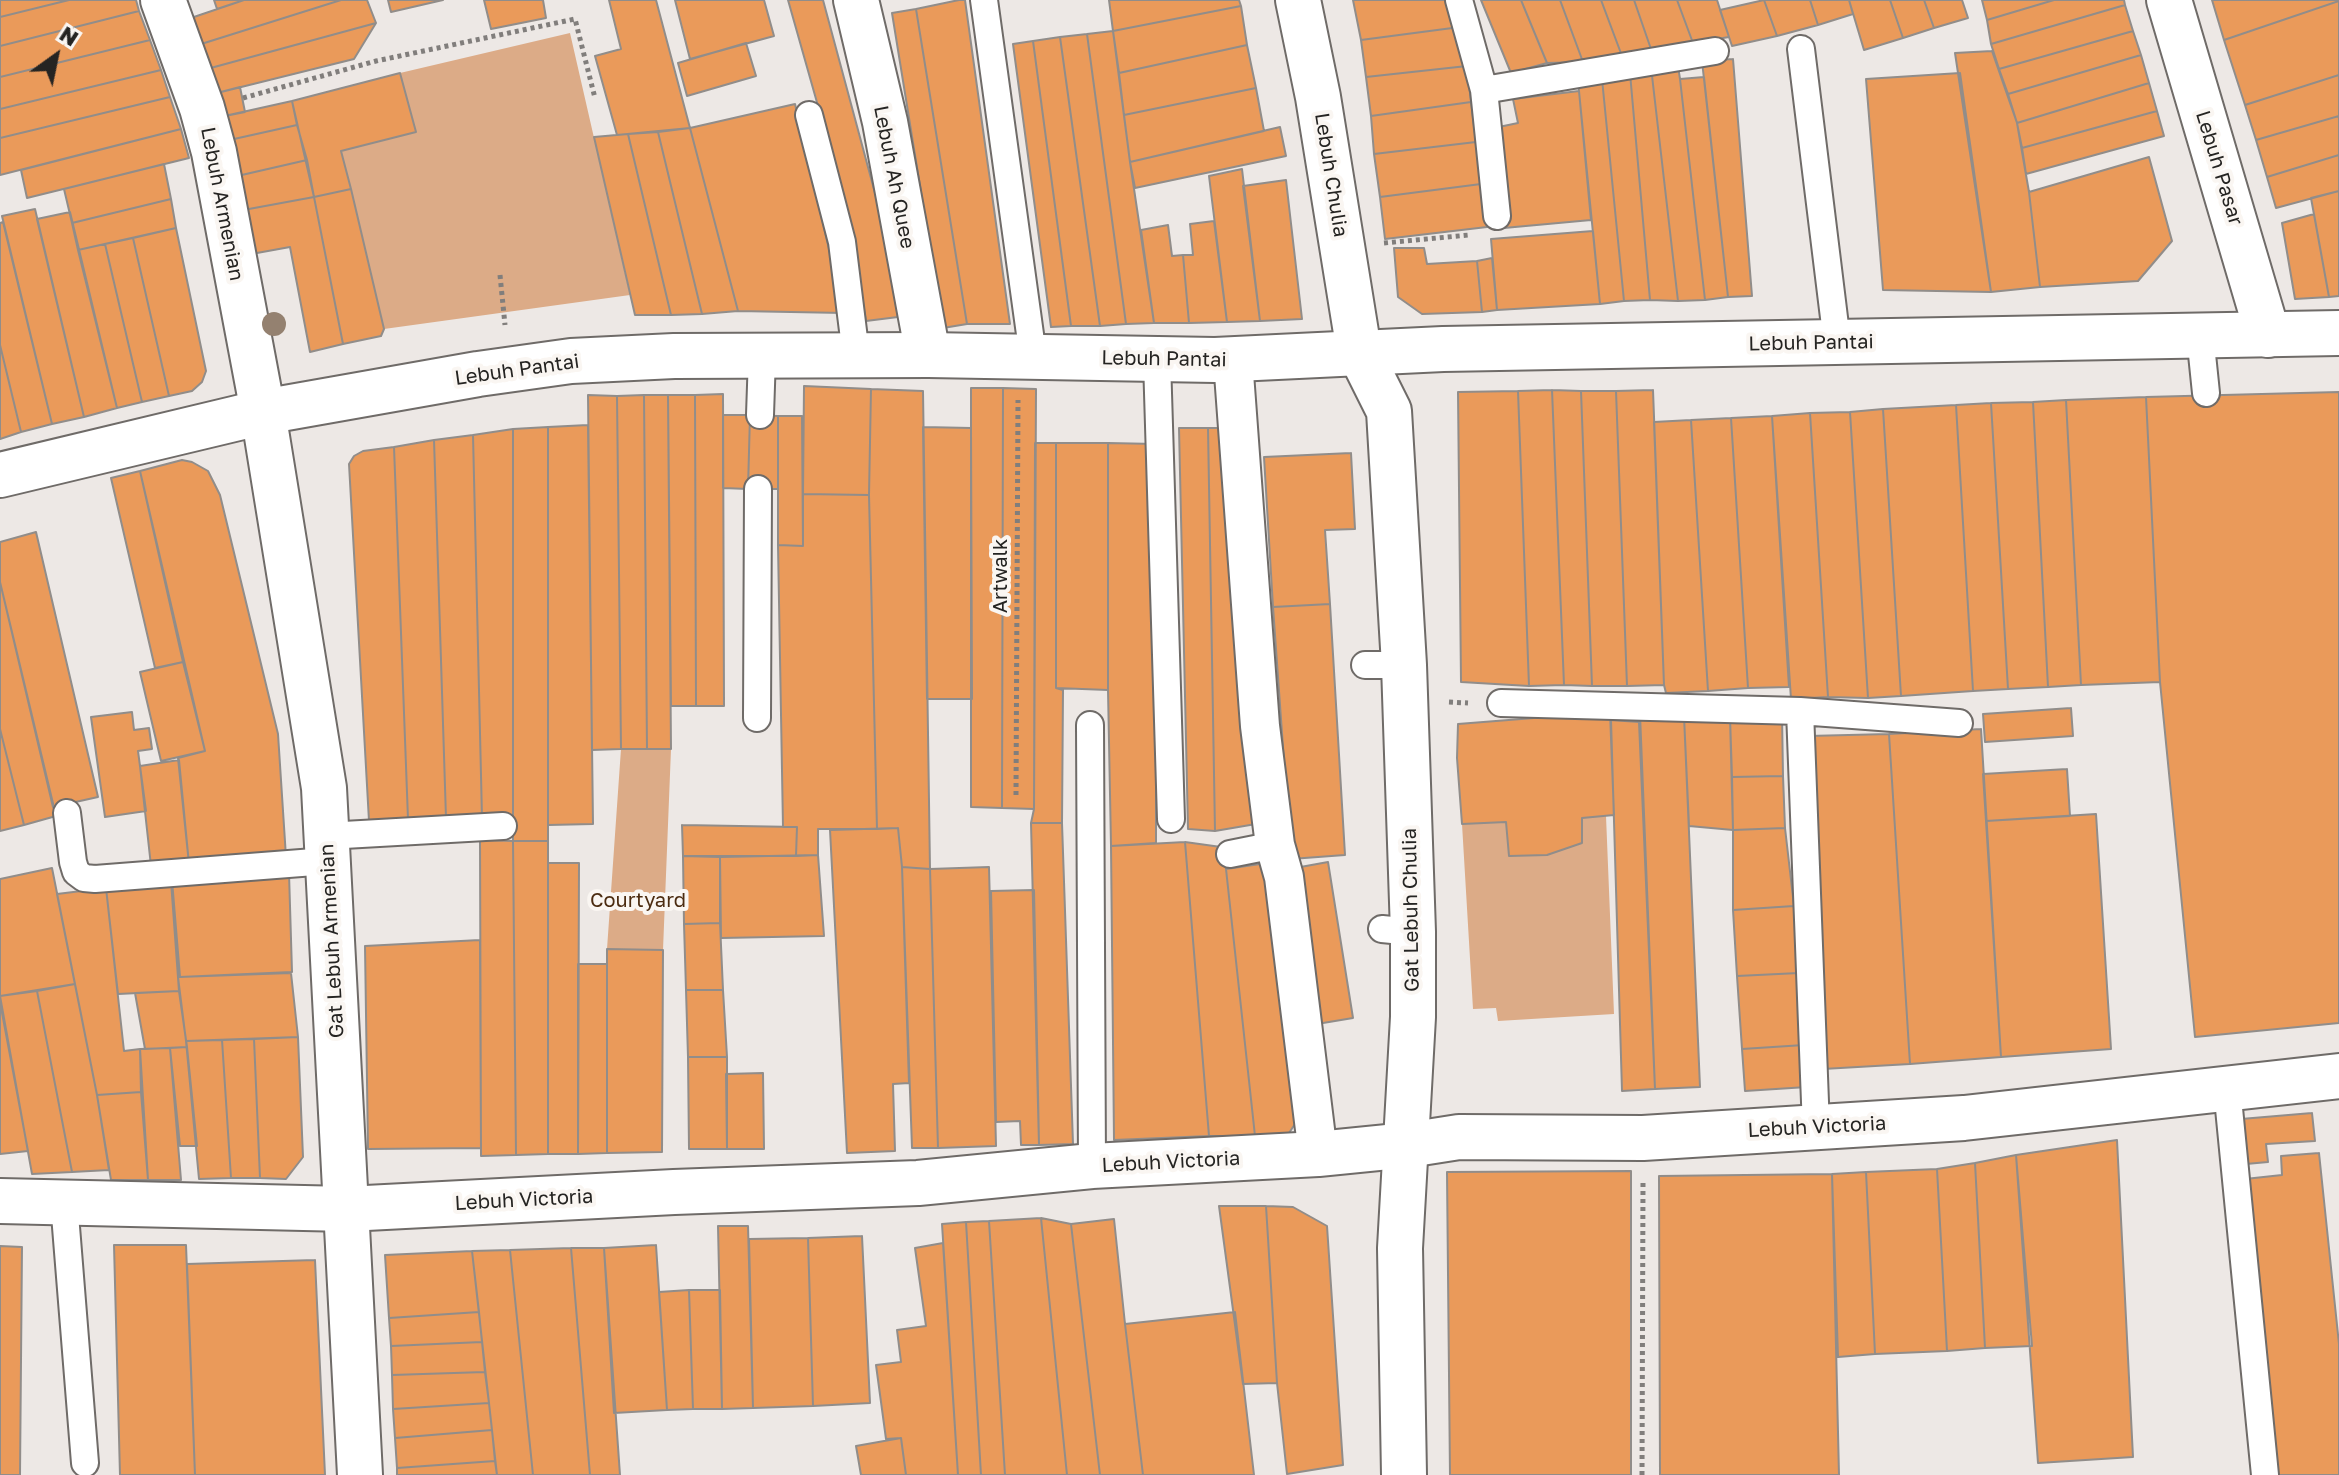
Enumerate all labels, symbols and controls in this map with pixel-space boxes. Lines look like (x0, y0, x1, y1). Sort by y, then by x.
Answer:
north arrow (16, 16, 96, 96)
text: N (55, 20, 84, 51)
street label: Lebuh Ah Quee (868, 103, 920, 251)
street label: Lebuh Pasar (2190, 108, 2248, 228)
street label: Lebuh Chulia (1309, 111, 1353, 239)
street label: Lebuh Armenian (195, 125, 249, 283)
street label: Lebuh Pantai (1748, 330, 1874, 356)
street label: Lebuh Pantai (1101, 346, 1227, 372)
street label: Lebuh Pantai (453, 349, 581, 391)
street label: Artwalk (989, 539, 1013, 613)
street label: Gat Lebuh Chulia (1398, 828, 1424, 992)
street label: Gat Lebuh Armenian (315, 843, 349, 1039)
park label: Courtyard (590, 889, 686, 913)
street label: Lebuh Victoria (1747, 1111, 1887, 1143)
street label: Lebuh Victoria (1101, 1146, 1241, 1178)
street label: Lebuh Victoria (454, 1184, 594, 1216)

